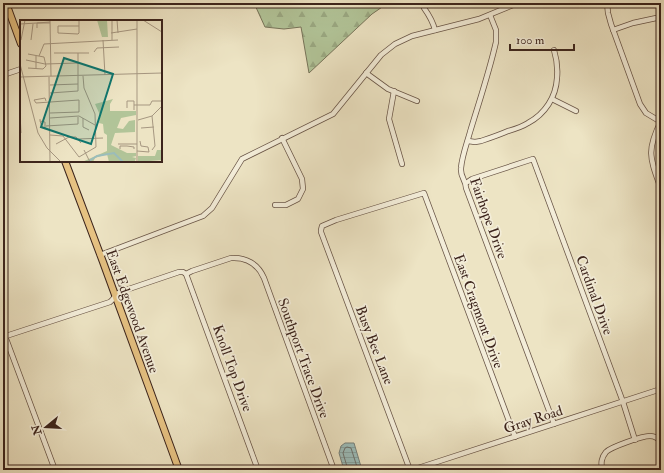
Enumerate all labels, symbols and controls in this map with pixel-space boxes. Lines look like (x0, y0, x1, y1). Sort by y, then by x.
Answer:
inset map (20, 20, 162, 162)
scale bar (510, 26, 574, 52)
text: 100 m (516, 33, 545, 48)
street label: Fairhope Drive (465, 175, 511, 262)
street label: East Edgewood Avenue (102, 247, 163, 375)
street label: East Cragmont Drive (450, 252, 507, 371)
street label: Cardinal Drive (572, 253, 617, 337)
street label: Southport Trace Drive (273, 296, 333, 421)
street label: Busy Bee Lane (351, 303, 397, 388)
street label: Knoll Top Drive (208, 322, 256, 414)
street label: Gray Road (502, 402, 565, 438)
north arrow (26, 407, 66, 447)
text: N (29, 422, 45, 438)

